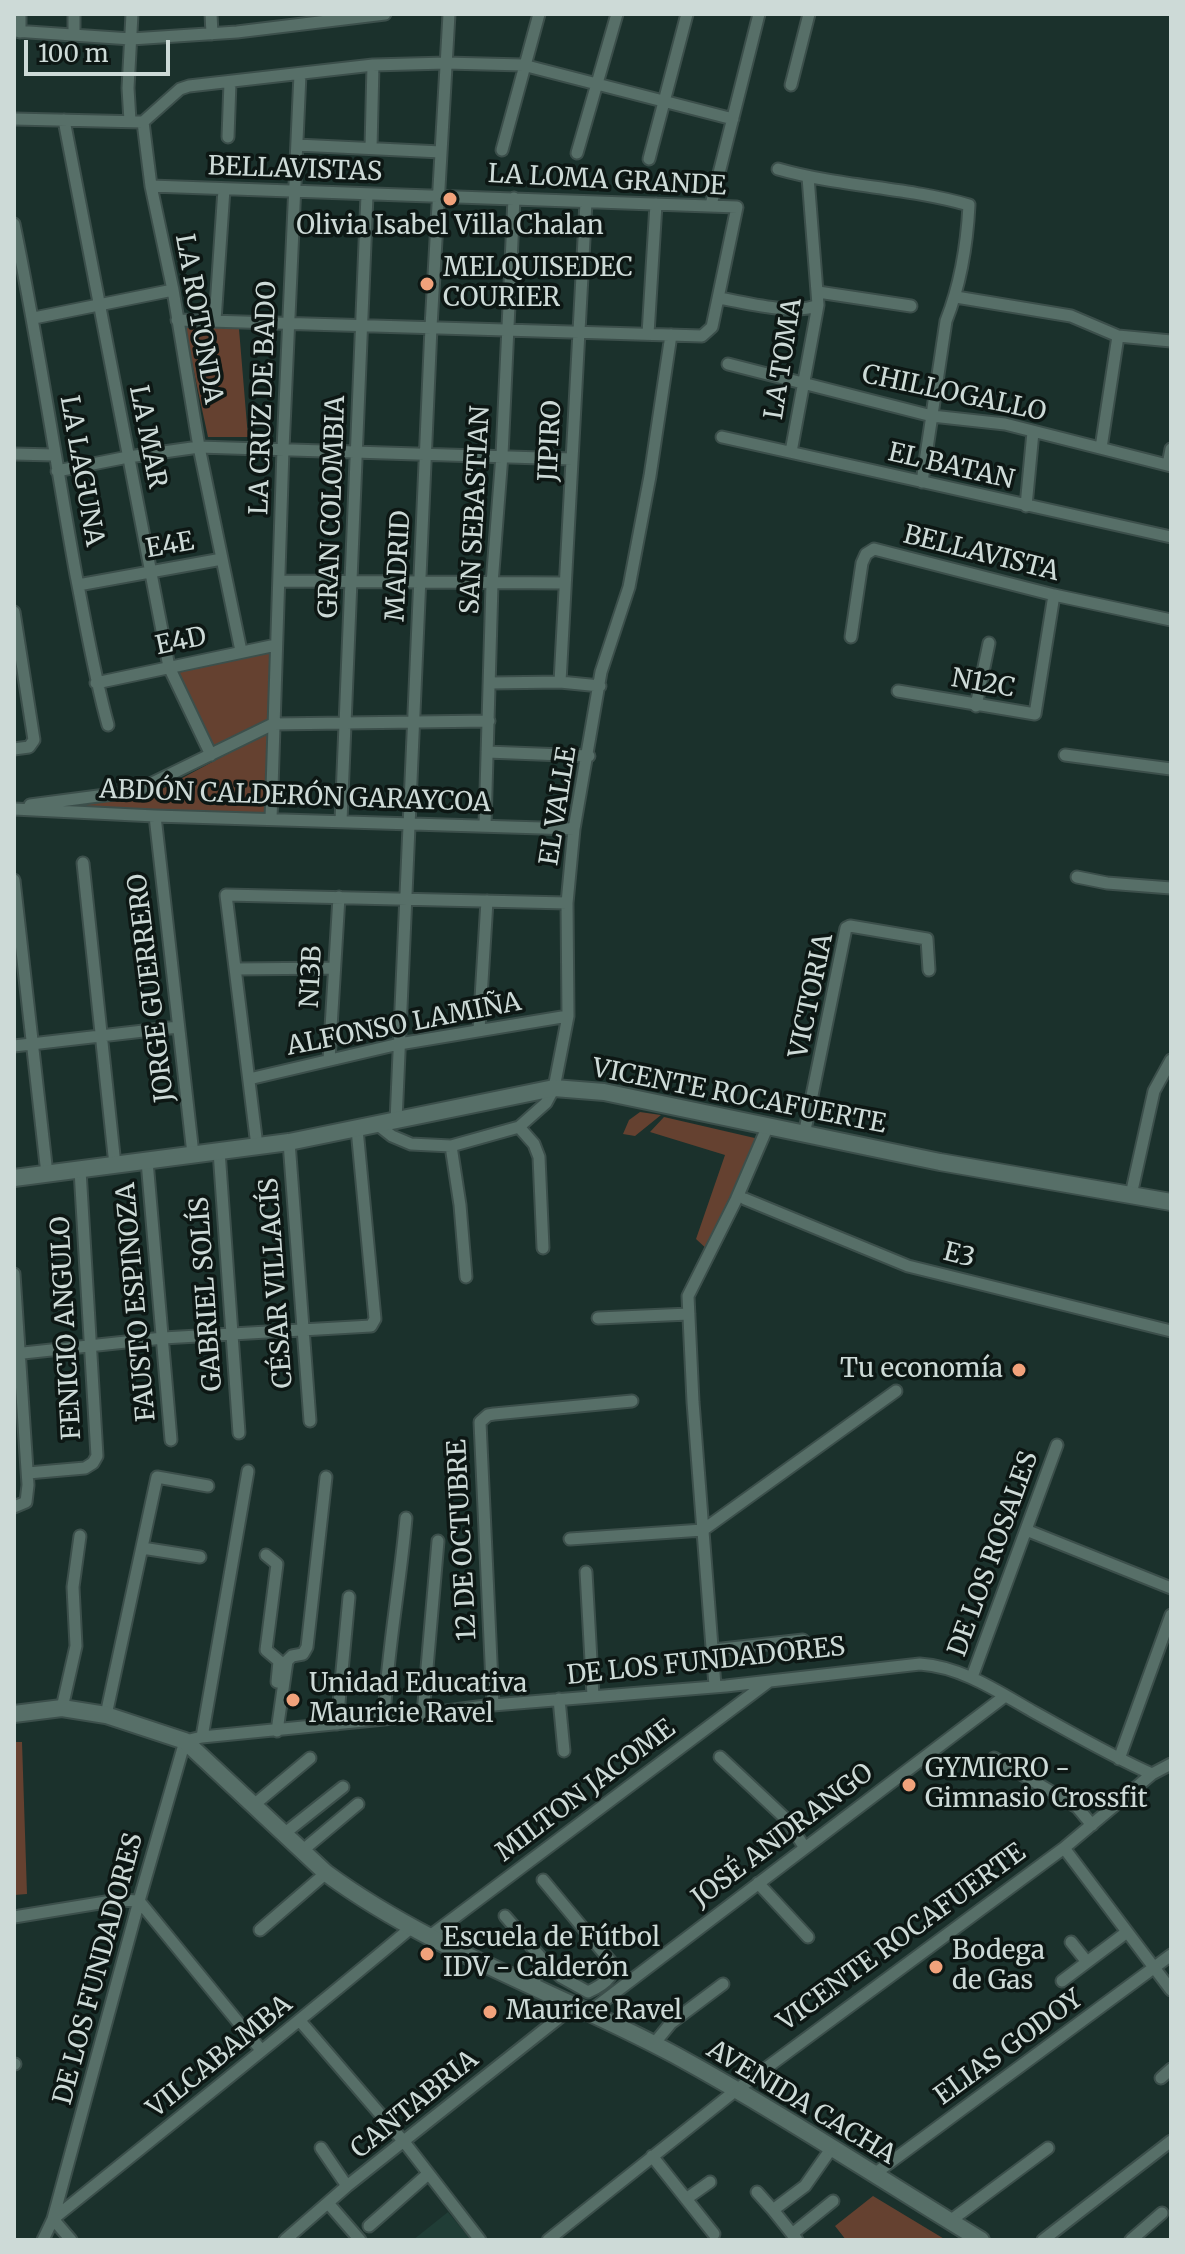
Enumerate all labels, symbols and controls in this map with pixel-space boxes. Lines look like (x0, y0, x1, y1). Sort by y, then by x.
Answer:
scale bar (28, 24, 174, 74)
text: 100 m (38, 38, 108, 69)
street label: BELLAVISTAS (207, 151, 383, 189)
street label: LA LOMA GRANDE (487, 159, 727, 203)
marker: Olivia Isabel Villa Chalan (441, 190, 459, 208)
place label: Olivia Isabel Villa Chalan (296, 211, 604, 243)
street label: LA ROTONDA (168, 232, 228, 406)
place label: MELQUISEDEC COURIER (443, 253, 633, 314)
marker: MELQUISEDEC COURIER (418, 275, 436, 293)
street label: LA CRUZ DE BADO (244, 280, 284, 516)
street label: LA TOMA (759, 296, 809, 422)
street label: CHILLOGALLO (859, 359, 1049, 429)
street label: LA MAR (122, 383, 172, 491)
street label: LA LAGUNA (52, 393, 110, 549)
street label: GRAN COLOMBIA (314, 395, 352, 619)
street label: JIPIRO (533, 399, 569, 483)
street label: SAN SEBASTIAN (455, 405, 497, 615)
street label: EL BATAN (885, 437, 1017, 497)
street label: MADRID (381, 510, 417, 622)
street label: BELLAVISTA (900, 520, 1062, 588)
street label: E4E (144, 526, 196, 566)
street label: E4D (153, 621, 209, 663)
street label: N12C (949, 663, 1017, 705)
street label: EL VALLE (534, 744, 584, 868)
street label: ABDÓN CALDERÓN GARAYCOA (99, 775, 491, 819)
street label: JORGE GUERRERO (122, 872, 182, 1104)
street label: VICTORIA (784, 931, 840, 1061)
street label: N13B (295, 945, 329, 1009)
street label: ALFONSO LAMIÑA (284, 987, 524, 1063)
street label: VICENTE ROCAFUERTE (589, 1053, 889, 1141)
street label: CÉSAR VILLACÍS (254, 1177, 300, 1389)
street label: FAUSTO ESPINOZA (111, 1181, 163, 1423)
street label: GABRIEL SOLÍS (185, 1196, 229, 1392)
street label: FENICIO ANGULO (46, 1215, 88, 1441)
street label: E3 (940, 1237, 978, 1275)
place label: Tu economía (840, 1354, 1003, 1386)
marker: Tu economía (1010, 1361, 1028, 1379)
street label: 12 DE OCTUBRE (442, 1439, 484, 1641)
street label: DE LOS ROSALES (942, 1447, 1046, 1661)
street label: DE LOS FUNDADORES (565, 1632, 847, 1692)
place label: Unidad Educativa Mauricie Ravel (309, 1669, 527, 1730)
marker: Unidad Educativa Mauricie Ravel (284, 1691, 302, 1709)
street label: MILTON JACOME (490, 1714, 682, 1868)
place label: GYMICRO - Gimnasio Crossfit (925, 1754, 1148, 1816)
street label: JOSÉ ANDRANGO (686, 1758, 880, 1914)
marker: GYMICRO - Gimnasio Crossfit (900, 1776, 918, 1794)
street label: DE LOS FUNDADORES (48, 1830, 150, 2108)
street label: VICENTE ROCAFUERTE (772, 1838, 1032, 2038)
place label: Escuela de Fútbol IDV - Calderón (443, 1923, 660, 1984)
place label: Bodega de Gas (952, 1936, 1045, 1998)
marker: Escuela de Fútbol IDV - Calderón (418, 1945, 436, 1963)
marker: Bodega de Gas (927, 1958, 945, 1976)
street label: ELIAS GODOY (929, 1984, 1089, 2112)
street label: VILCABAMBA (141, 1989, 299, 2125)
place label: Maurice Ravel (506, 1996, 682, 2028)
marker: Maurice Ravel (481, 2003, 499, 2021)
street label: AVENIDA CACHA (701, 2034, 901, 2172)
street label: CANTABRIA (345, 2044, 485, 2166)

